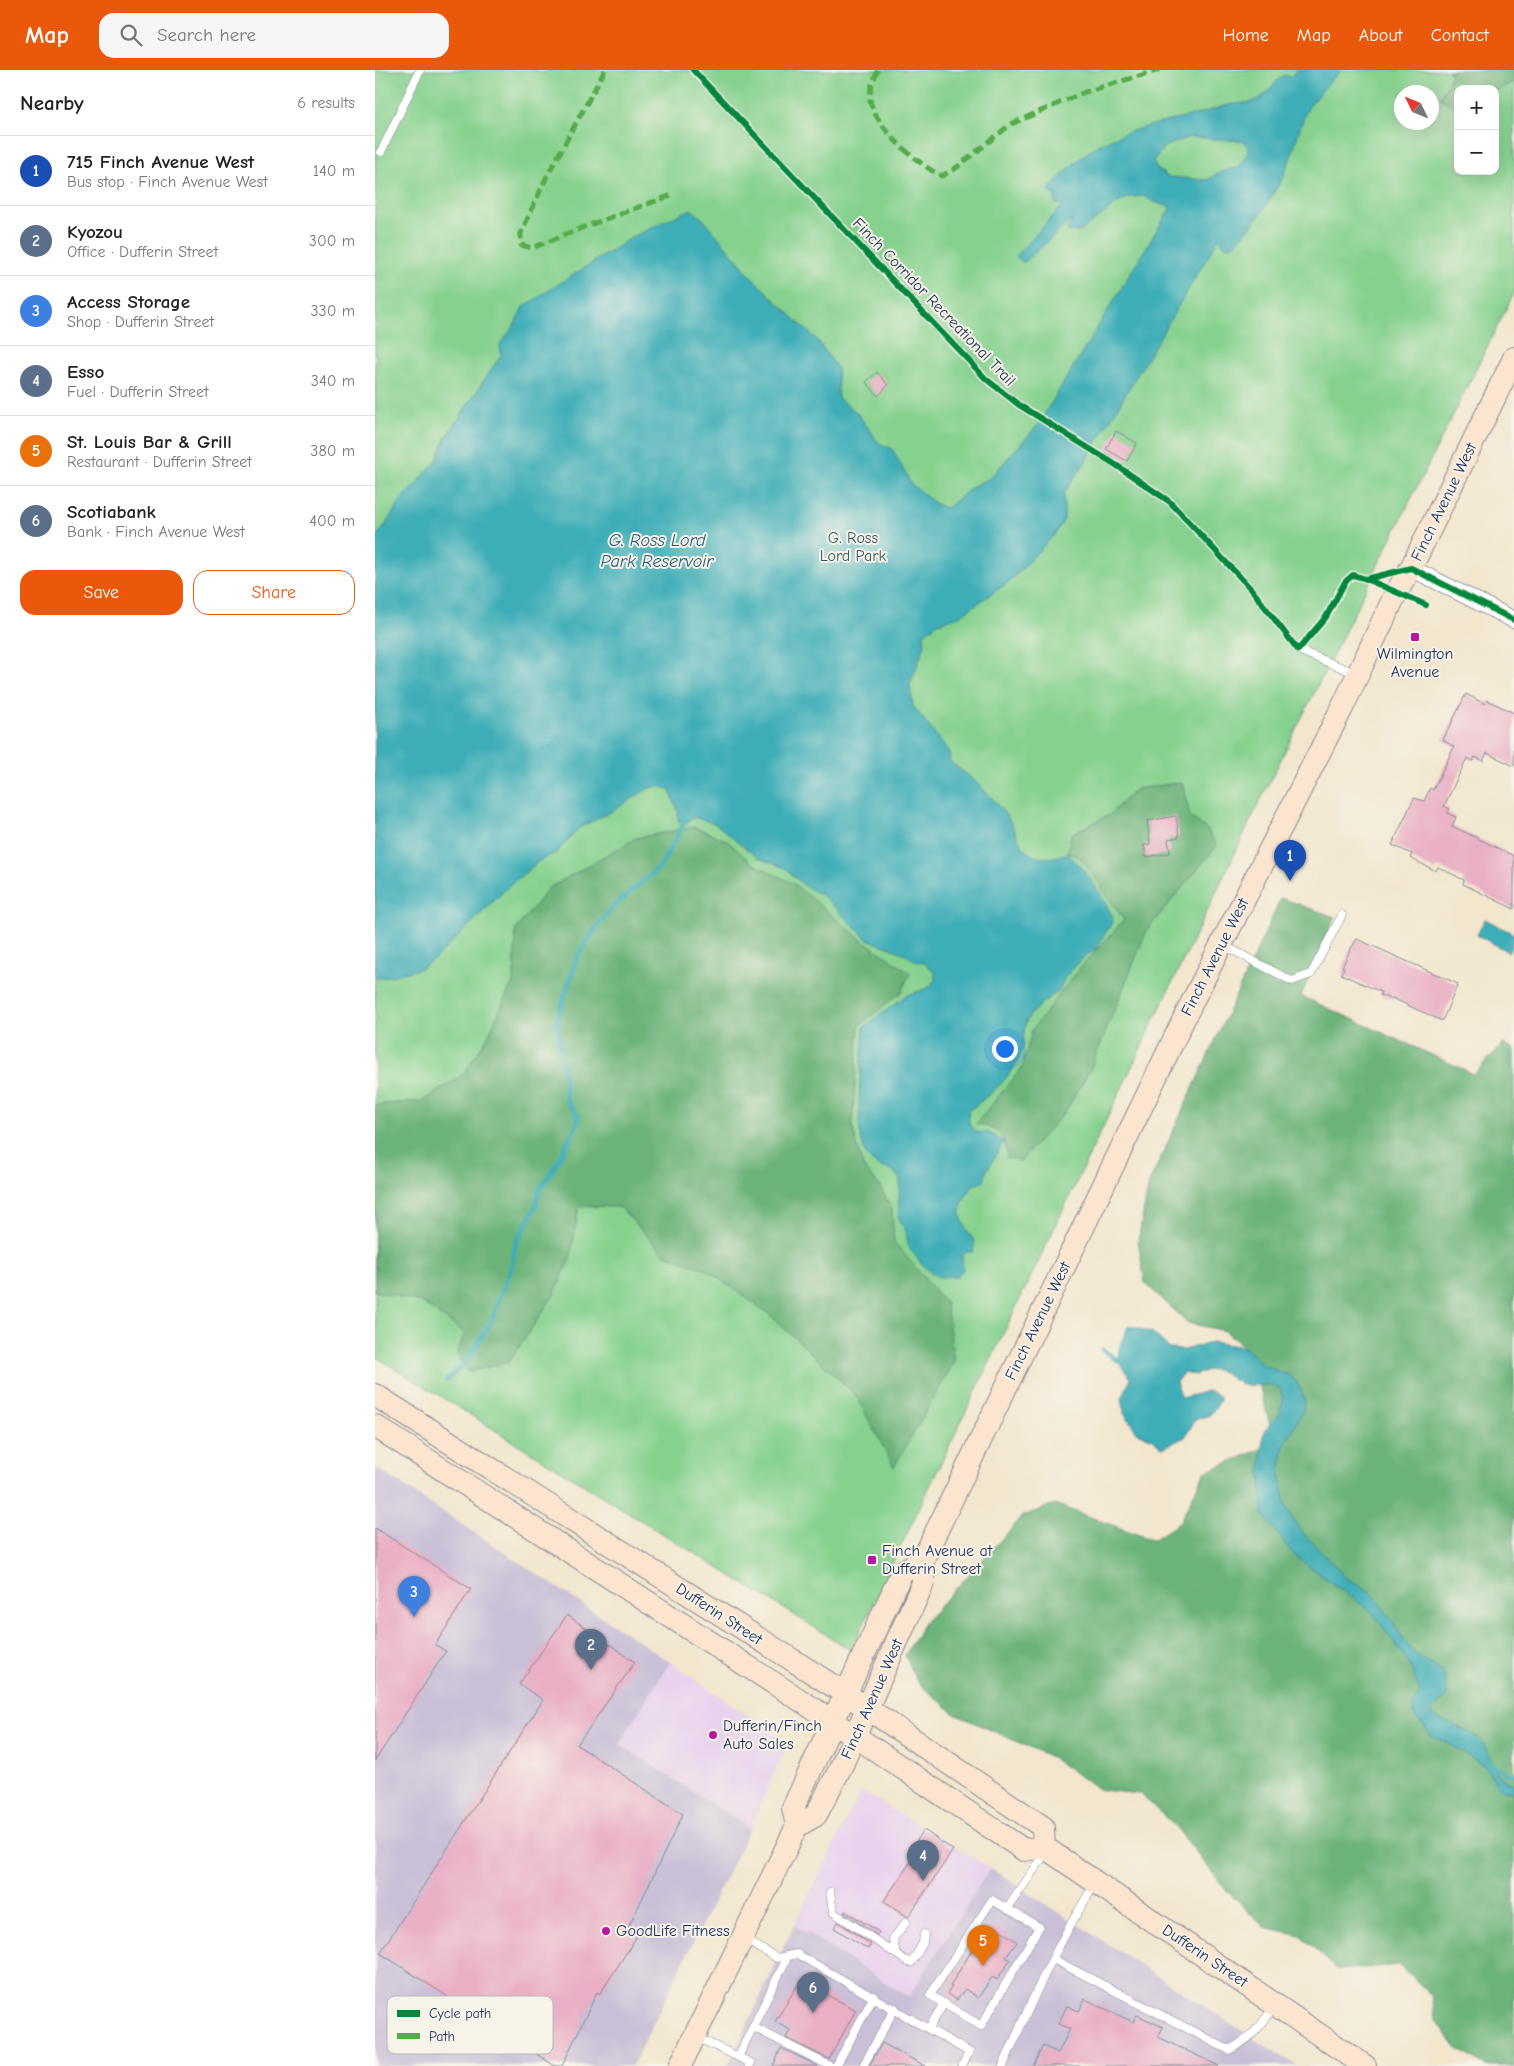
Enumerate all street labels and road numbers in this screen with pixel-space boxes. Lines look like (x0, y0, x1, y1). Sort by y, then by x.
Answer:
street label: Finch Corridor Recreational Trail (849, 214, 1019, 390)
street label: Finch Avenue West (1408, 440, 1481, 564)
street label: Finch Avenue West (1178, 895, 1253, 1019)
street label: Finch Avenue West (1002, 1259, 1075, 1383)
street label: Dufferin Street (673, 1579, 766, 1649)
street label: Finch Avenue West (837, 1636, 907, 1762)
street label: Dufferin Street (1159, 1921, 1251, 1991)

